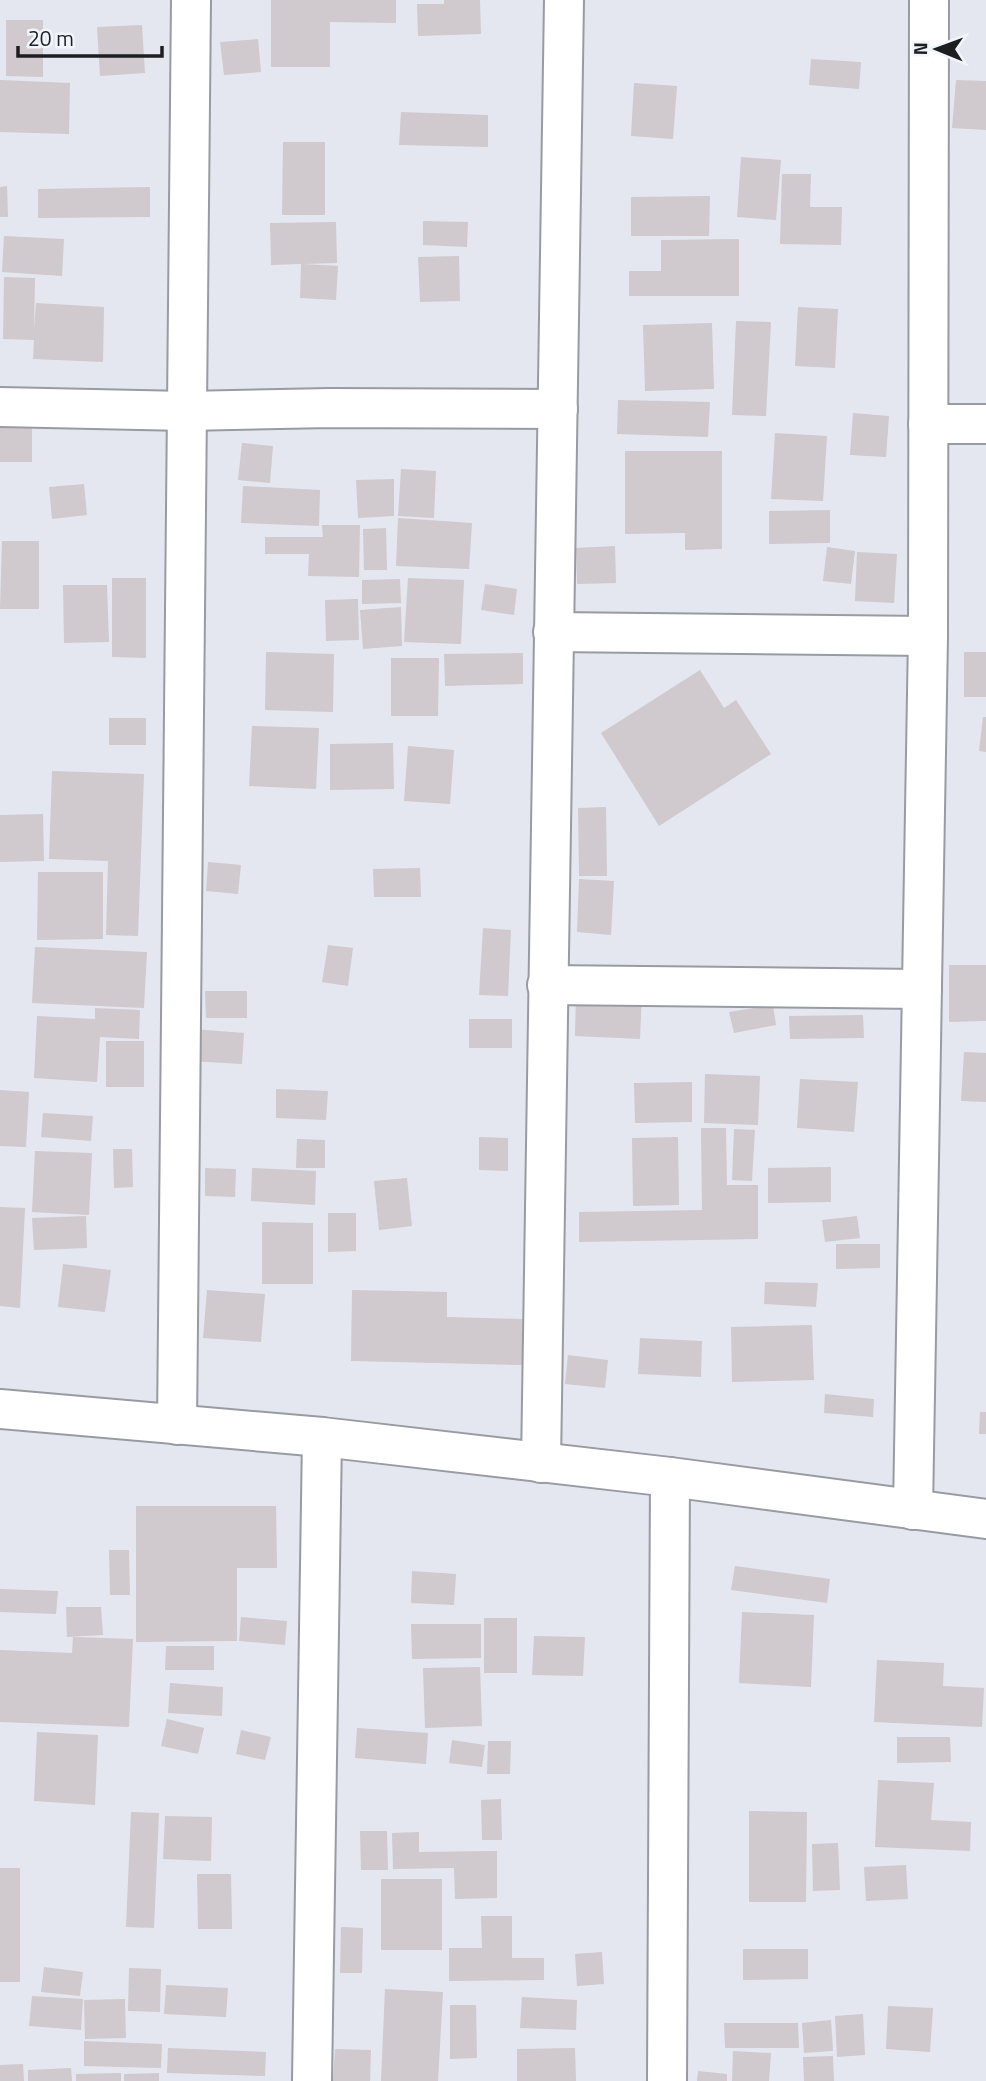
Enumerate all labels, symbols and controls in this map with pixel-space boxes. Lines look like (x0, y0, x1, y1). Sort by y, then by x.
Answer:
scale bar (18, 14, 161, 58)
north arrow (902, 14, 972, 84)
text: 20 m (28, 22, 74, 54)
text: N (905, 42, 934, 56)

